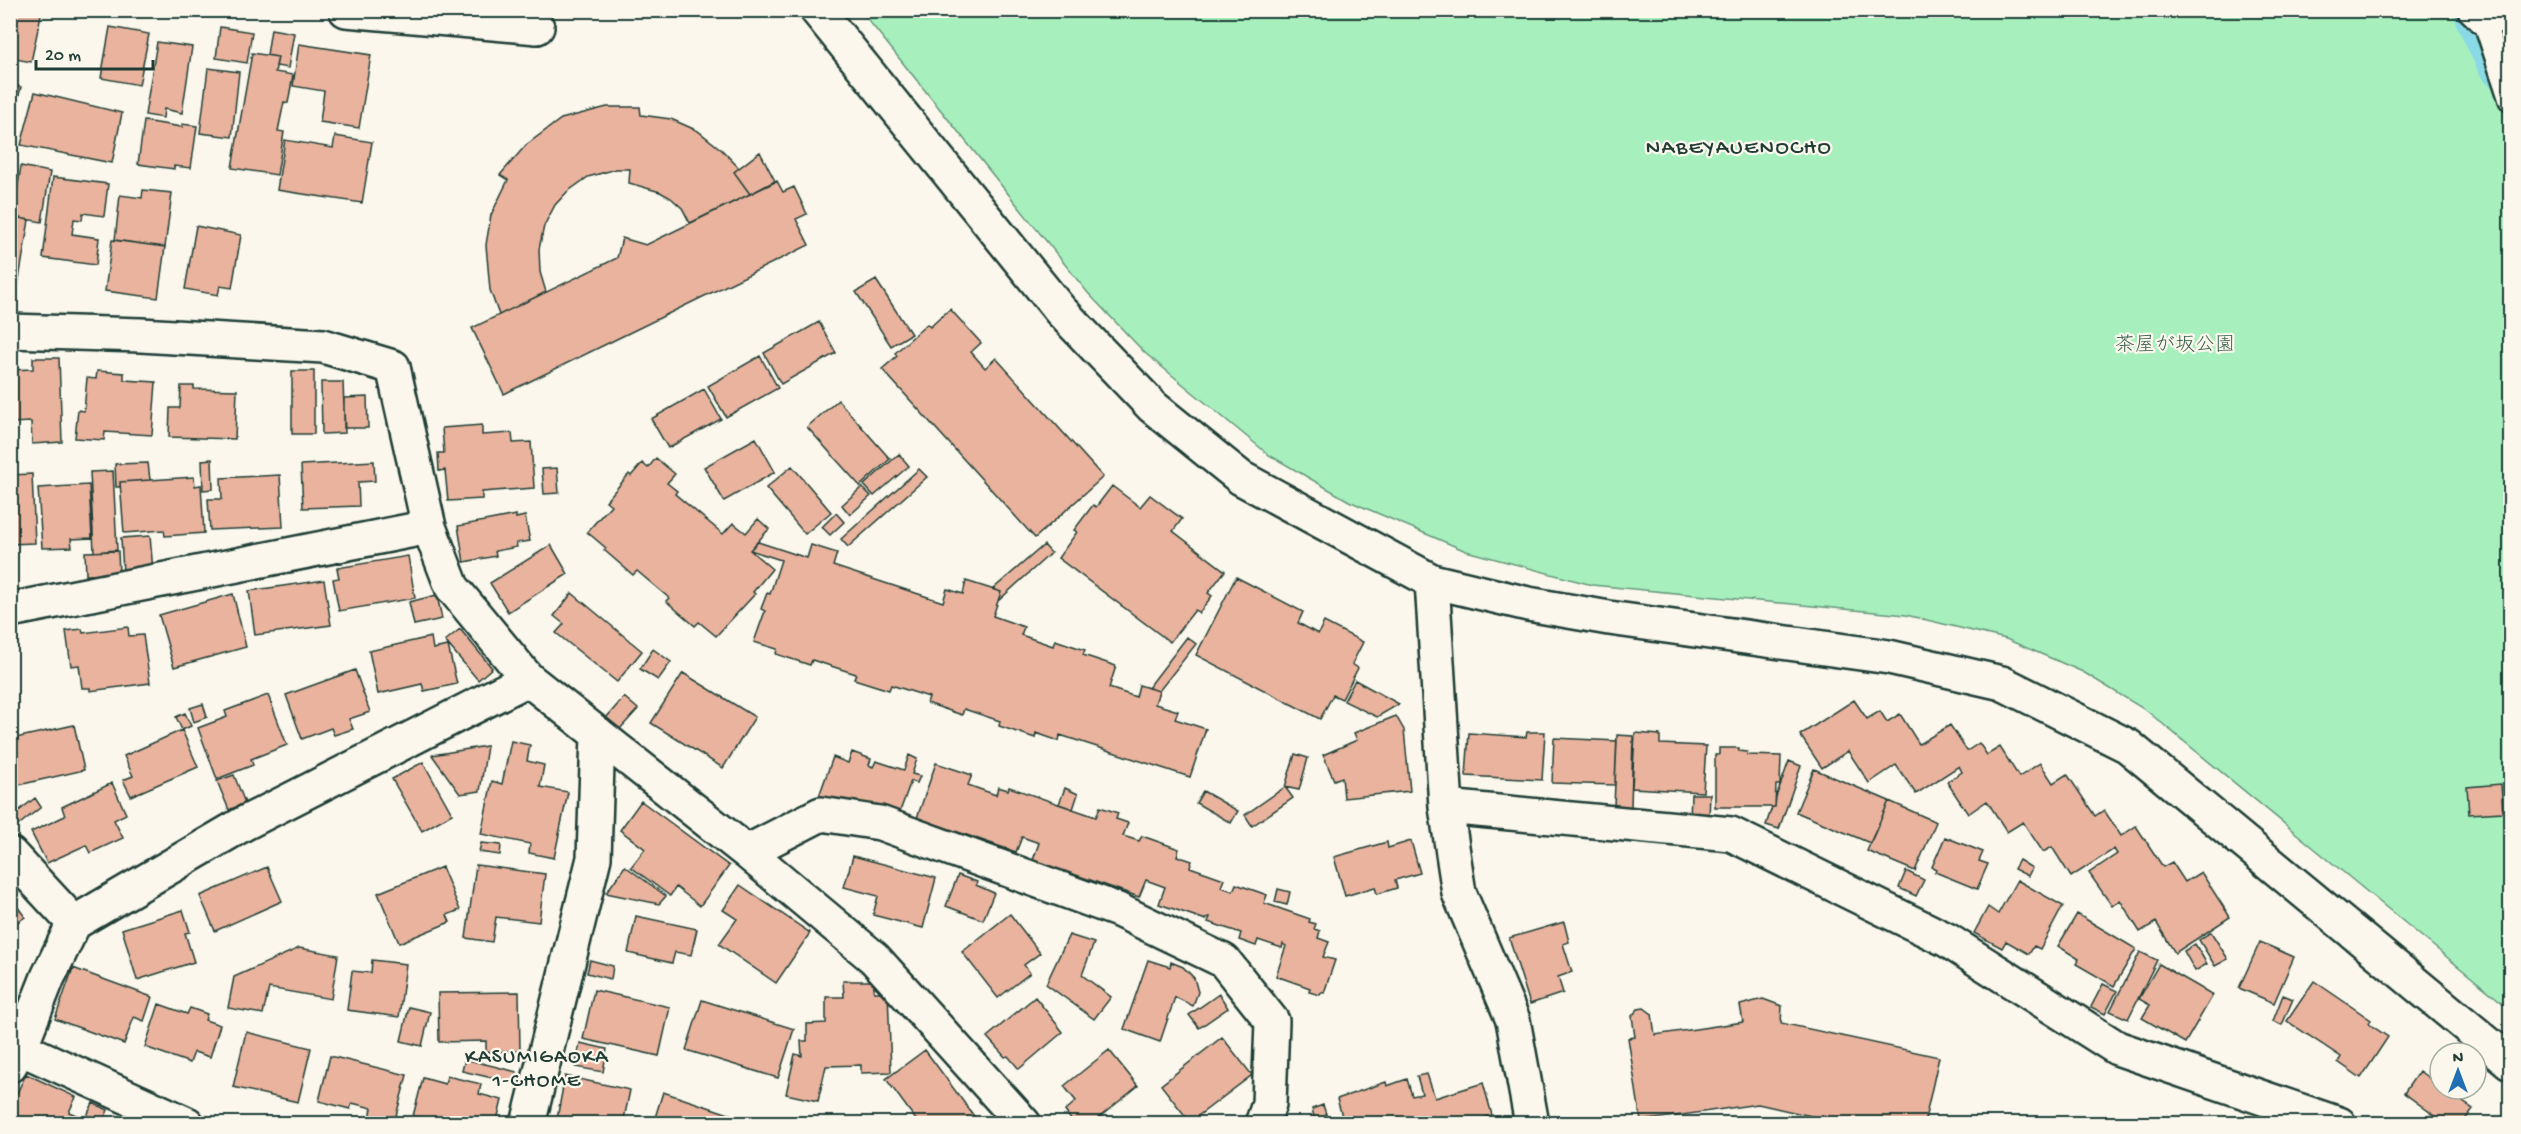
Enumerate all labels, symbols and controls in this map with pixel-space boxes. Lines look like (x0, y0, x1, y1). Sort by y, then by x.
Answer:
scale bar (36, 33, 153, 71)
text: 20 m (45, 46, 81, 67)
district label: NABEYAUENOCHO (1646, 136, 1832, 162)
park label: 茶屋が坂公園 (2115, 334, 2235, 358)
north arrow (2428, 1041, 2488, 1101)
district label: KASUMIGAOKA 1-CHOME (465, 1046, 609, 1095)
text: N (2453, 1050, 2464, 1069)

